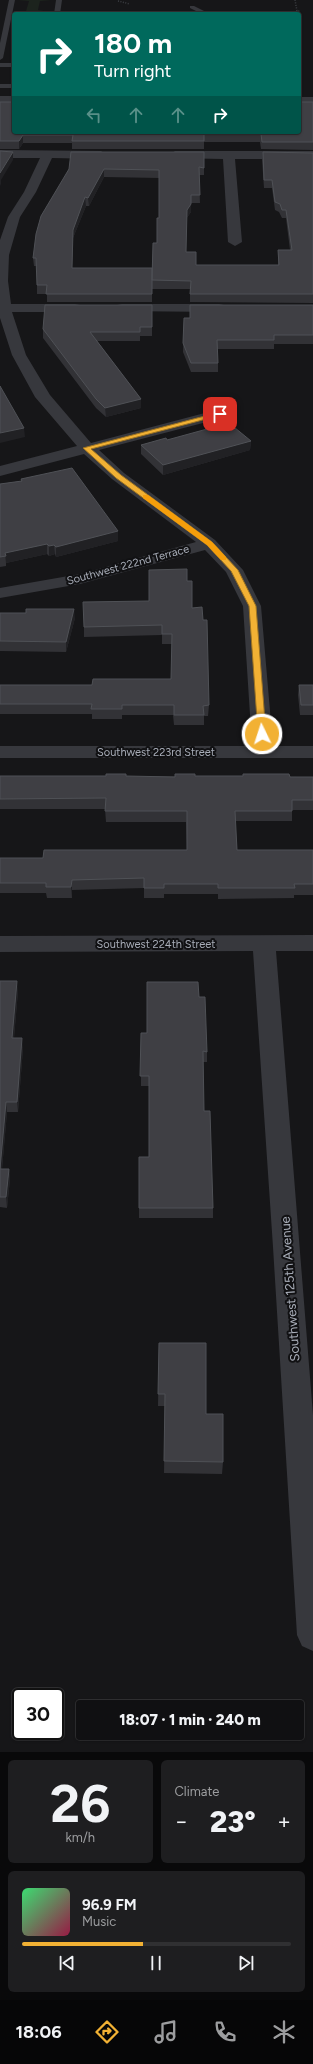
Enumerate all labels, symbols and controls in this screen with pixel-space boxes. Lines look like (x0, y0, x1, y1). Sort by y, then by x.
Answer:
text: 180 m (94, 26, 172, 60)
icon: right (28, 28, 80, 80)
text: Turn right (94, 60, 171, 82)
icon: left (83, 104, 105, 126)
icon: ahead (125, 104, 147, 126)
icon: ahead (167, 104, 189, 126)
icon: right (209, 104, 231, 126)
pin (203, 397, 237, 431)
icon: arrive (209, 403, 231, 425)
street label: Southwest 222nd Terrace (65, 542, 191, 588)
position arrow (241, 713, 283, 755)
street label: Southwest 223rd Street (97, 746, 215, 759)
street label: Southwest 224th Street (97, 938, 215, 951)
street label: Southwest 125th Avenue (277, 1216, 303, 1362)
speed limit sign: 30 (12, 1688, 64, 1740)
text: 18:07 · 1 min · 240 m (119, 1711, 261, 1729)
text: 26 (50, 1773, 110, 1835)
text: Climate (175, 1784, 219, 1799)
text: 23° (210, 1803, 256, 1840)
text: − (175, 1808, 188, 1835)
text: + (277, 1808, 291, 1835)
text: km/h (65, 1830, 95, 1845)
text: 96.9 FM (82, 1896, 137, 1914)
text: Music (82, 1914, 116, 1929)
icon: previous (56, 1952, 78, 1974)
icon: pause (145, 1952, 167, 1974)
icon: next (235, 1952, 257, 1974)
icon: directions (93, 2018, 121, 2046)
icon: music (152, 2018, 180, 2046)
icon: phone (211, 2018, 239, 2046)
icon: climate (270, 2018, 298, 2046)
text: 18:06 (15, 2021, 62, 2043)

